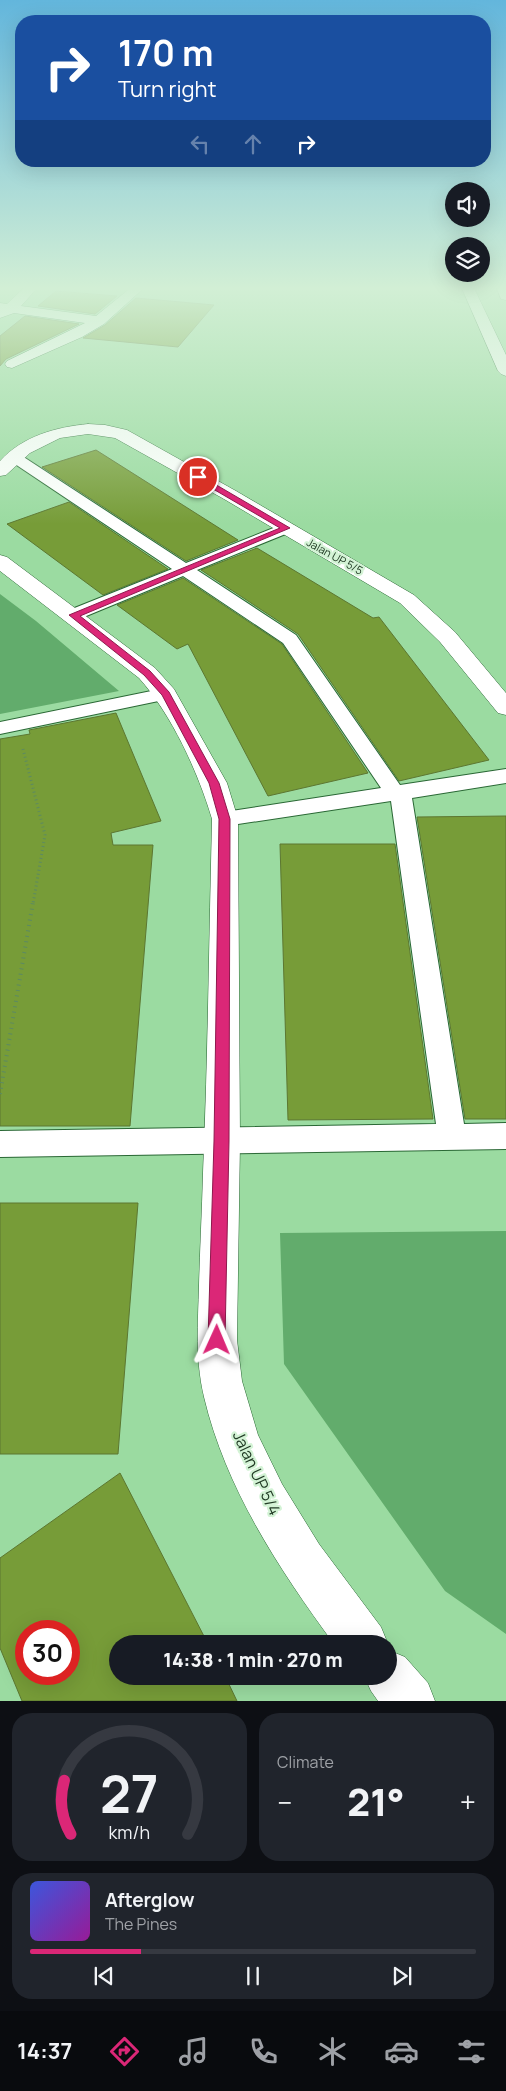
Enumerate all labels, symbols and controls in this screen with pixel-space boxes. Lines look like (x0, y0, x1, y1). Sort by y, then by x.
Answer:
text: 170 m (118, 29, 214, 77)
icon: right (35, 35, 100, 100)
text: Turn right (118, 74, 216, 104)
icon: left (186, 130, 214, 158)
icon: ahead (239, 130, 267, 158)
icon: right (292, 130, 320, 158)
map controls (445, 182, 490, 282)
button: sound (445, 182, 490, 227)
button: layers (445, 237, 490, 282)
pin (177, 456, 219, 498)
icon: arrive (184, 463, 212, 491)
street label: Jalan UP 5/5 (304, 534, 366, 578)
position arrow (190, 1313, 242, 1365)
street label: Jalan UP 5/4 (228, 1427, 286, 1519)
speed limit sign: 30 (15, 1620, 80, 1685)
text: 14:38 · 1 min · 270 m (163, 1647, 343, 1673)
text: Climate (277, 1751, 334, 1773)
text: 27 (100, 1758, 159, 1829)
text: 21° (347, 1775, 405, 1827)
text: − (277, 1783, 292, 1821)
text: + (460, 1783, 476, 1821)
text: km/h (109, 1820, 150, 1844)
text: Afterglow (105, 1887, 194, 1913)
text: The Pines (105, 1913, 177, 1935)
icon: previous (90, 1962, 118, 1990)
icon: pause (239, 1962, 267, 1990)
icon: next (388, 1962, 416, 1990)
icon: directions (107, 2034, 142, 2069)
icon: music (176, 2034, 211, 2069)
icon: phone (246, 2034, 281, 2069)
icon: climate (315, 2034, 350, 2069)
icon: car (384, 2034, 419, 2069)
icon: filters (454, 2034, 489, 2069)
text: 14:37 (17, 2036, 72, 2066)

